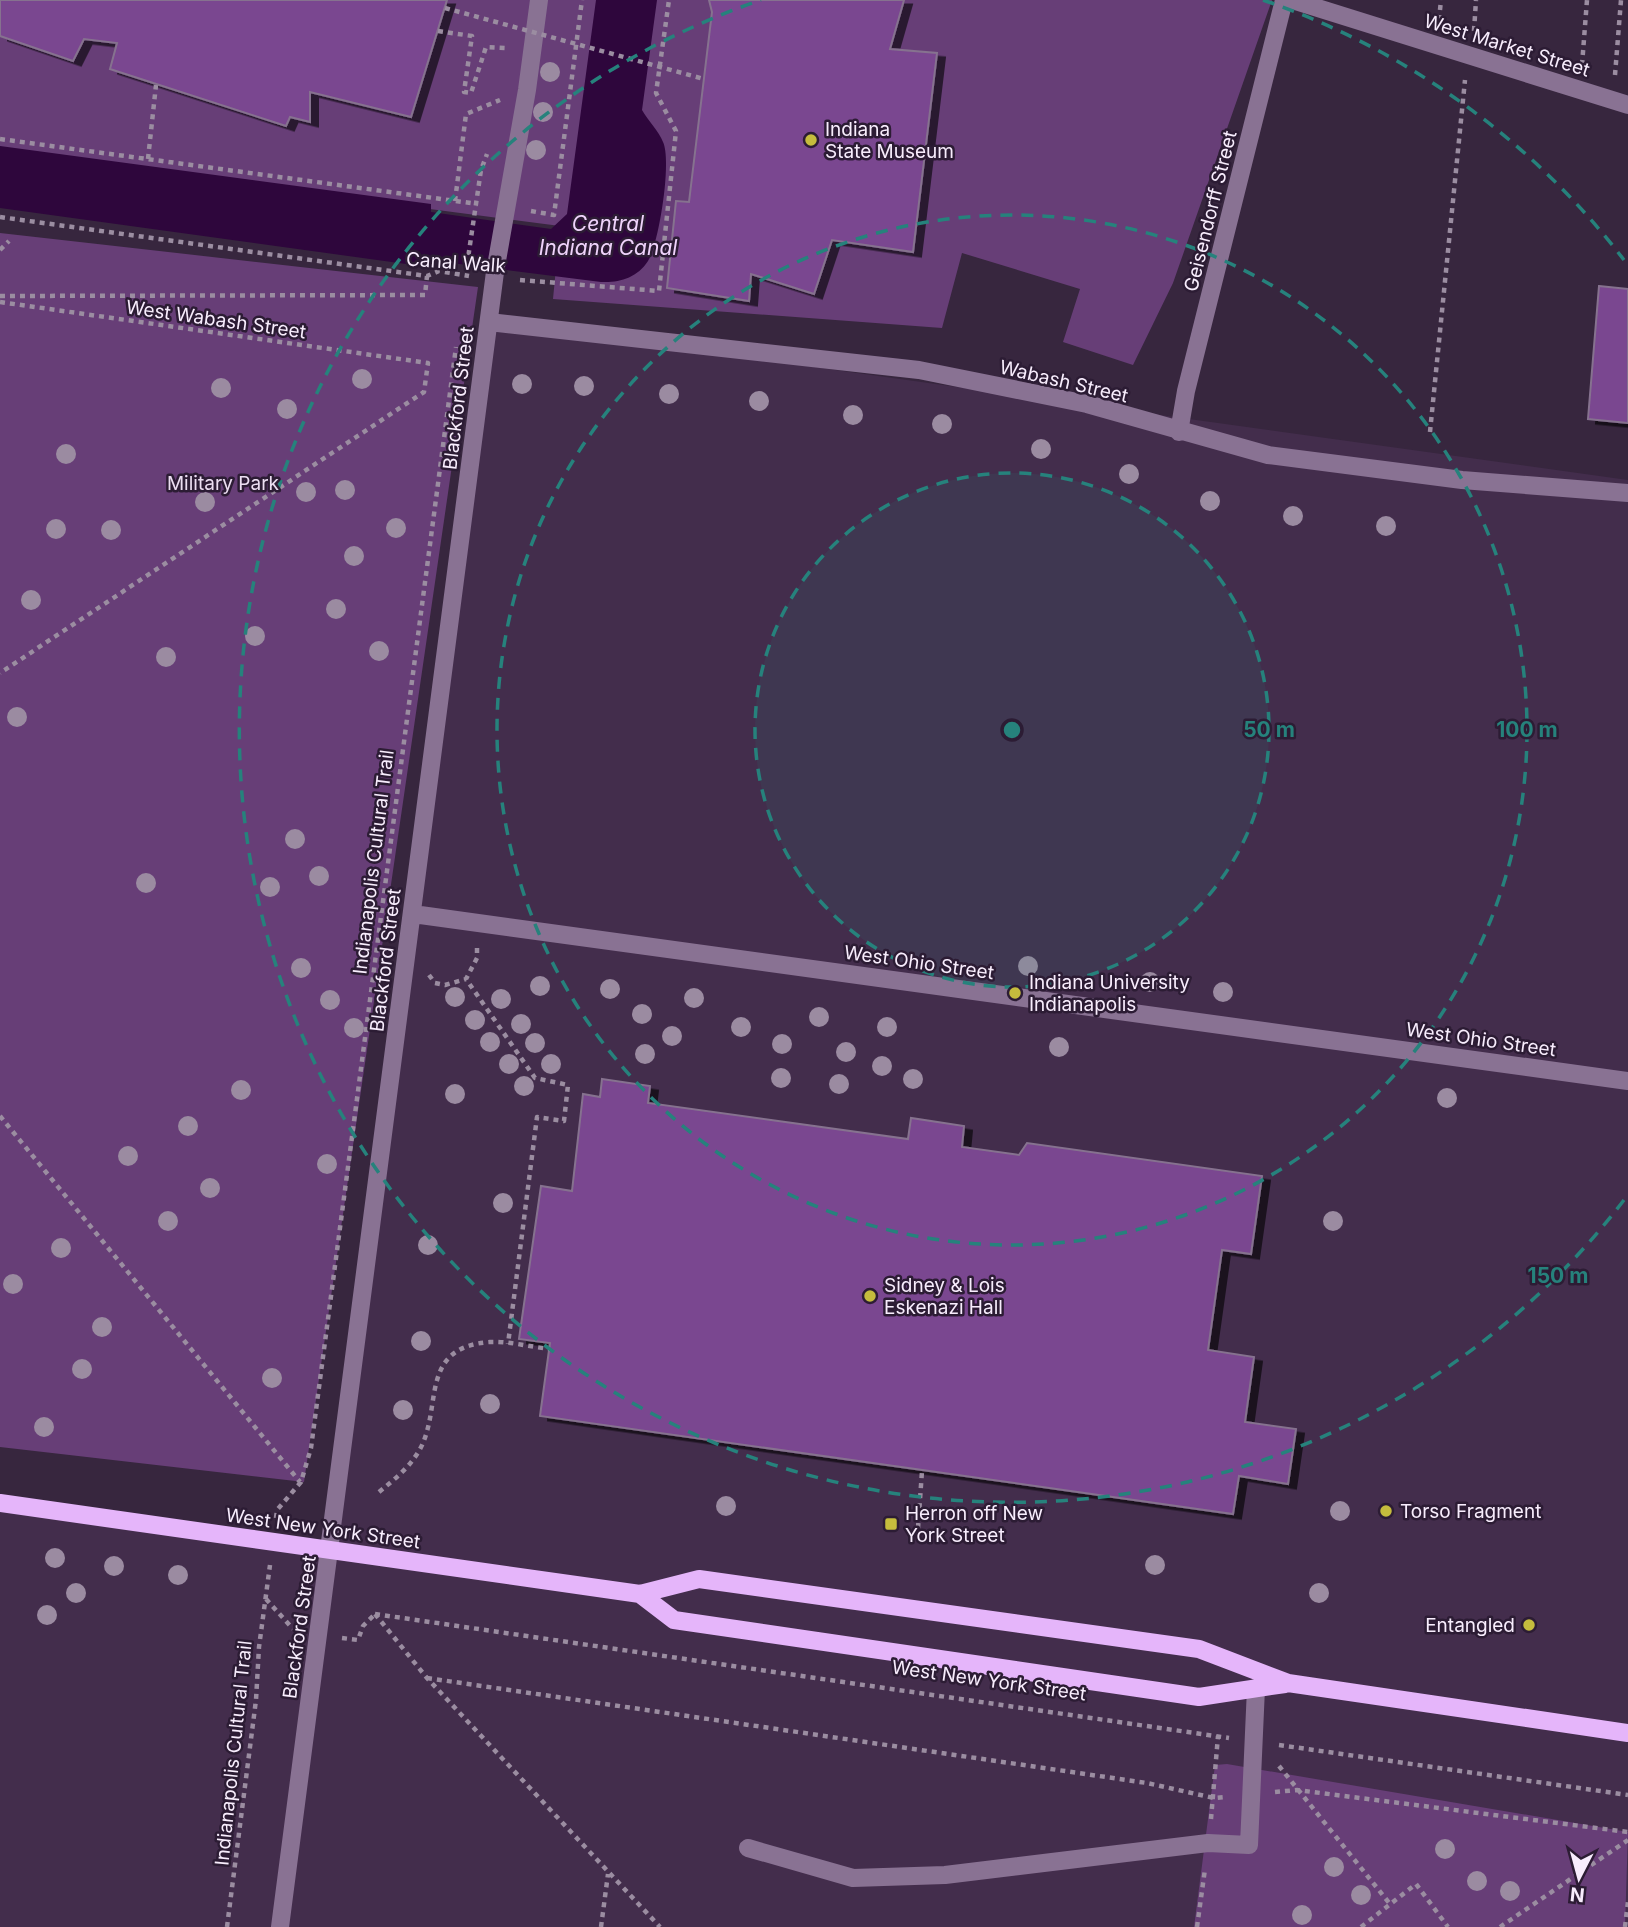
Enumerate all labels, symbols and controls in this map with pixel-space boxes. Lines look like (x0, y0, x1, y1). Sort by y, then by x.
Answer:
street label: West Market Street (1421, 9, 1592, 82)
place label: Indiana State Museum (825, 118, 954, 163)
street label: Geisendorff Street (1179, 128, 1242, 294)
marker: Indiana State Museum (803, 132, 819, 148)
water label: Central Indiana Canal (539, 211, 678, 260)
street label: Canal Walk (405, 248, 507, 277)
street label: West Wabash Street (124, 295, 307, 344)
street label: Blackford Street (438, 325, 479, 471)
street label: Wabash Street (997, 356, 1130, 407)
park label: Military Park (167, 472, 280, 495)
text: 50 m (1243, 717, 1295, 742)
text: 100 m (1496, 717, 1558, 742)
centre of rings (1000, 718, 1024, 742)
street label: Indianapolis Cultural Trail (348, 748, 399, 976)
street label: Blackford Street (365, 887, 406, 1033)
street label: West Ohio Street (842, 941, 995, 984)
place label: Indiana University Indianapolis (1029, 971, 1190, 1016)
marker: Indiana University Indianapolis (1007, 985, 1023, 1001)
street label: West Ohio Street (1404, 1018, 1557, 1061)
text: 150 m (1528, 1263, 1588, 1288)
place label: Sidney & Lois Eskenazi Hall (884, 1274, 1005, 1319)
marker: Sidney & Lois Eskenazi Hall (862, 1288, 878, 1304)
place label: Torso Fragment (1400, 1500, 1541, 1523)
place label: Herron off New York Street (905, 1502, 1043, 1547)
street label: West New York Street (224, 1503, 422, 1554)
marker: Torso Fragment (1378, 1503, 1394, 1519)
marker: Herron off New York Street (883, 1516, 899, 1532)
street label: Blackford Street (278, 1554, 321, 1700)
place label: Entangled (1425, 1614, 1515, 1637)
marker: Entangled (1521, 1617, 1537, 1633)
street label: Indianapolis Cultural Trail (210, 1639, 257, 1867)
street label: West New York Street (890, 1655, 1088, 1706)
north arrow (1544, 1843, 1614, 1913)
text: N (1569, 1882, 1586, 1907)

